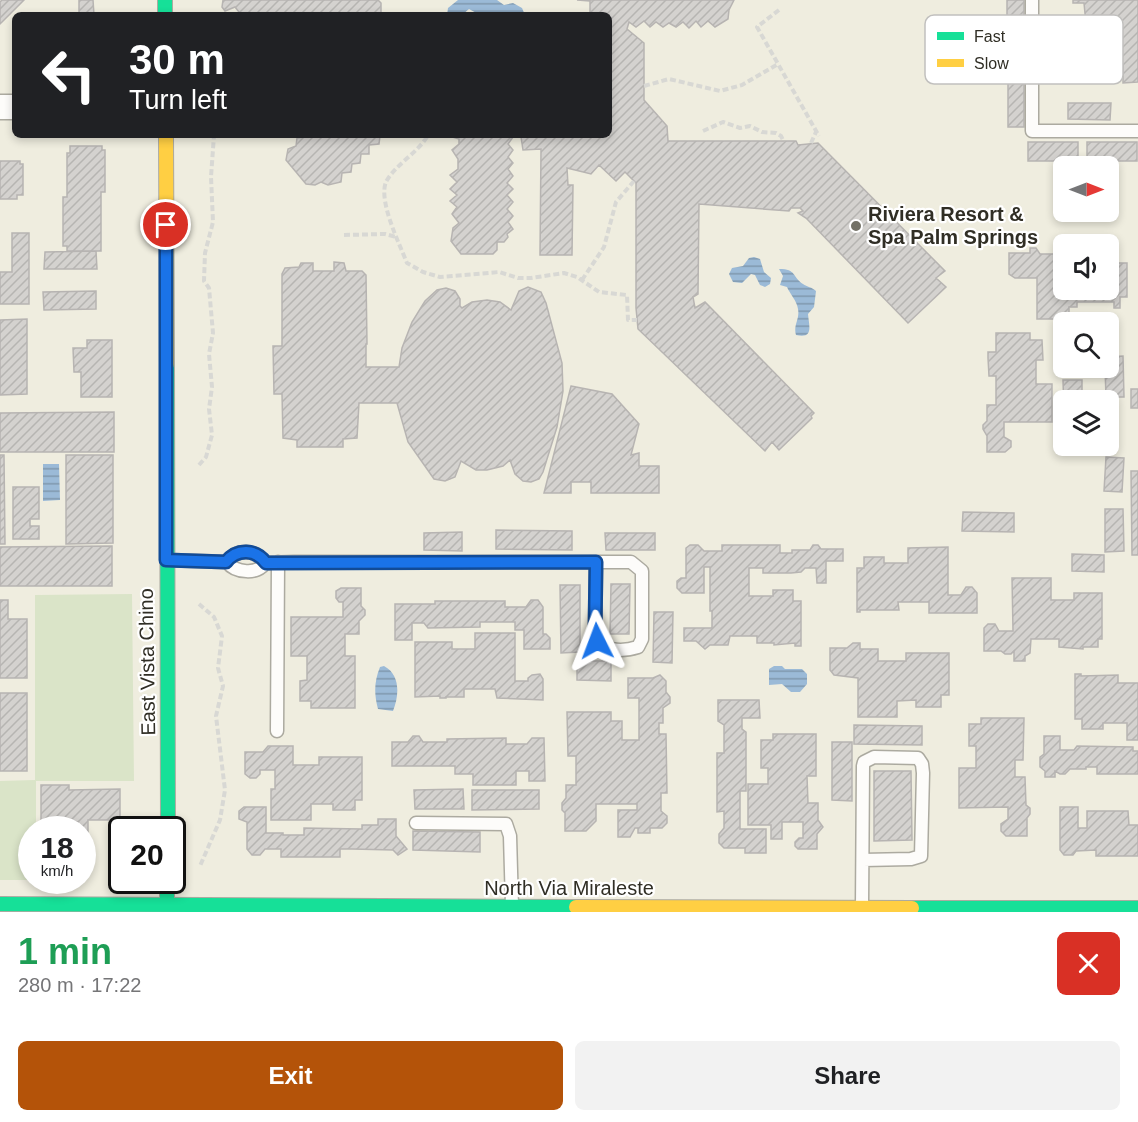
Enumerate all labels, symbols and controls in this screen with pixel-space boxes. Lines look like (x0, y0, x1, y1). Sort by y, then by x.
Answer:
legend (925, 15, 1123, 84)
text: Fast (974, 28, 1006, 45)
icon: left (30, 36, 108, 114)
text: 30 m (129, 36, 225, 83)
text: Slow (974, 55, 1009, 72)
text: Turn left (129, 85, 227, 115)
north arrow (1053, 156, 1119, 222)
map controls (1053, 156, 1119, 456)
pin (140, 199, 191, 250)
place label: Riviera Resort & Spa Palm Springs (868, 203, 1038, 248)
icon: arrive (149, 208, 182, 241)
marker: Riviera Resort & Spa Palm Springs (849, 219, 863, 233)
button: sound (1053, 234, 1119, 300)
button: search (1053, 312, 1119, 378)
button: layers (1053, 390, 1119, 456)
street label: East Vista Chino (135, 588, 159, 736)
position arrow (565, 609, 629, 673)
speed limit sign: 20 (108, 816, 186, 894)
text: 18 (40, 831, 74, 864)
text: km/h (41, 862, 73, 879)
street label: North Via Miraleste (484, 877, 654, 899)
text: 1 min (18, 931, 112, 972)
button: close (1057, 932, 1120, 995)
text: 280 m · 17:22 (18, 974, 141, 996)
button: Exit (18, 1041, 563, 1110)
button: Share (575, 1041, 1120, 1110)

